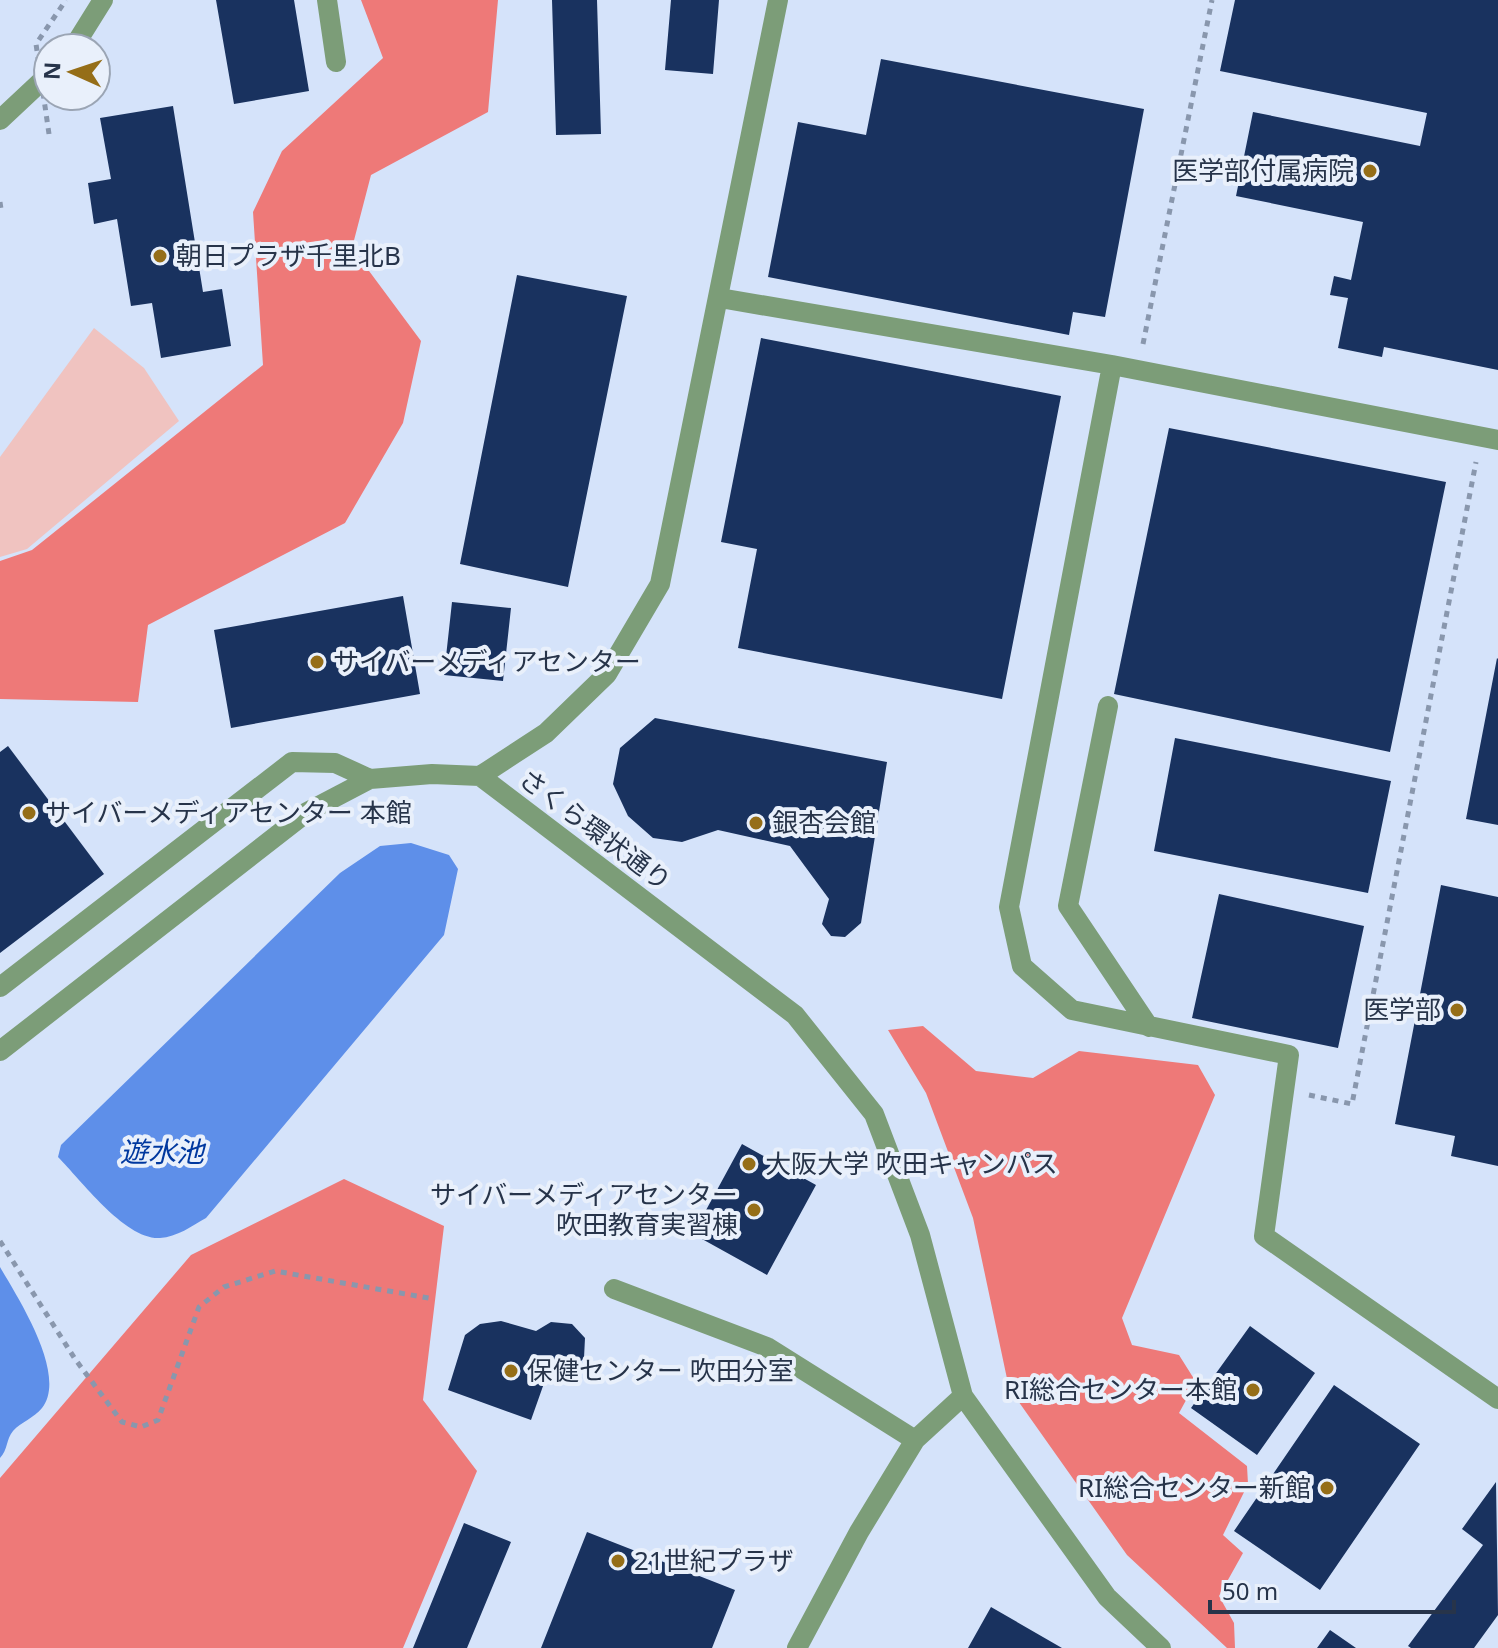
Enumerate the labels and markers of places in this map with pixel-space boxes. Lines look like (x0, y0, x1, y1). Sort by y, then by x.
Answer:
place label: 医学部付属病院 (1172, 152, 1354, 188)
marker: 医学部付属病院 (1361, 162, 1379, 180)
place label: 朝日プラザ千里北B (176, 237, 401, 273)
marker: 朝日プラザ千里北B (151, 247, 169, 265)
place label: サイバーメディアセンター (333, 643, 641, 679)
marker: サイバーメディアセンター (308, 653, 326, 671)
place label: サイバーメディアセンター 本館 (45, 794, 412, 830)
marker: サイバーメディアセンター 本館 (20, 804, 38, 822)
place label: 銀杏会館 (772, 804, 876, 840)
marker: 銀杏会館 (747, 814, 765, 832)
place label: 医学部 (1363, 991, 1441, 1027)
marker: 医学部 (1448, 1001, 1466, 1019)
place label: 大阪大学 吹田キャンパス (765, 1145, 1058, 1181)
marker: 大阪大学 吹田キャンパス (740, 1155, 758, 1173)
place label: サイバーメディアセンター 吹田教育実習棟 (430, 1176, 738, 1242)
marker: サイバーメディアセンター 吹田教育実習棟 (745, 1201, 763, 1219)
place label: 保健センター 吹田分室 (527, 1352, 794, 1388)
marker: 保健センター 吹田分室 (502, 1362, 520, 1380)
place label: RI総合センター本館 (1004, 1371, 1237, 1407)
marker: RI総合センター本館 (1244, 1381, 1262, 1399)
place label: RI総合センター新館 (1078, 1469, 1311, 1505)
marker: RI総合センター新館 (1318, 1479, 1336, 1497)
place label: 21世紀プラザ (634, 1542, 794, 1578)
marker: 21世紀プラザ (609, 1552, 627, 1570)

